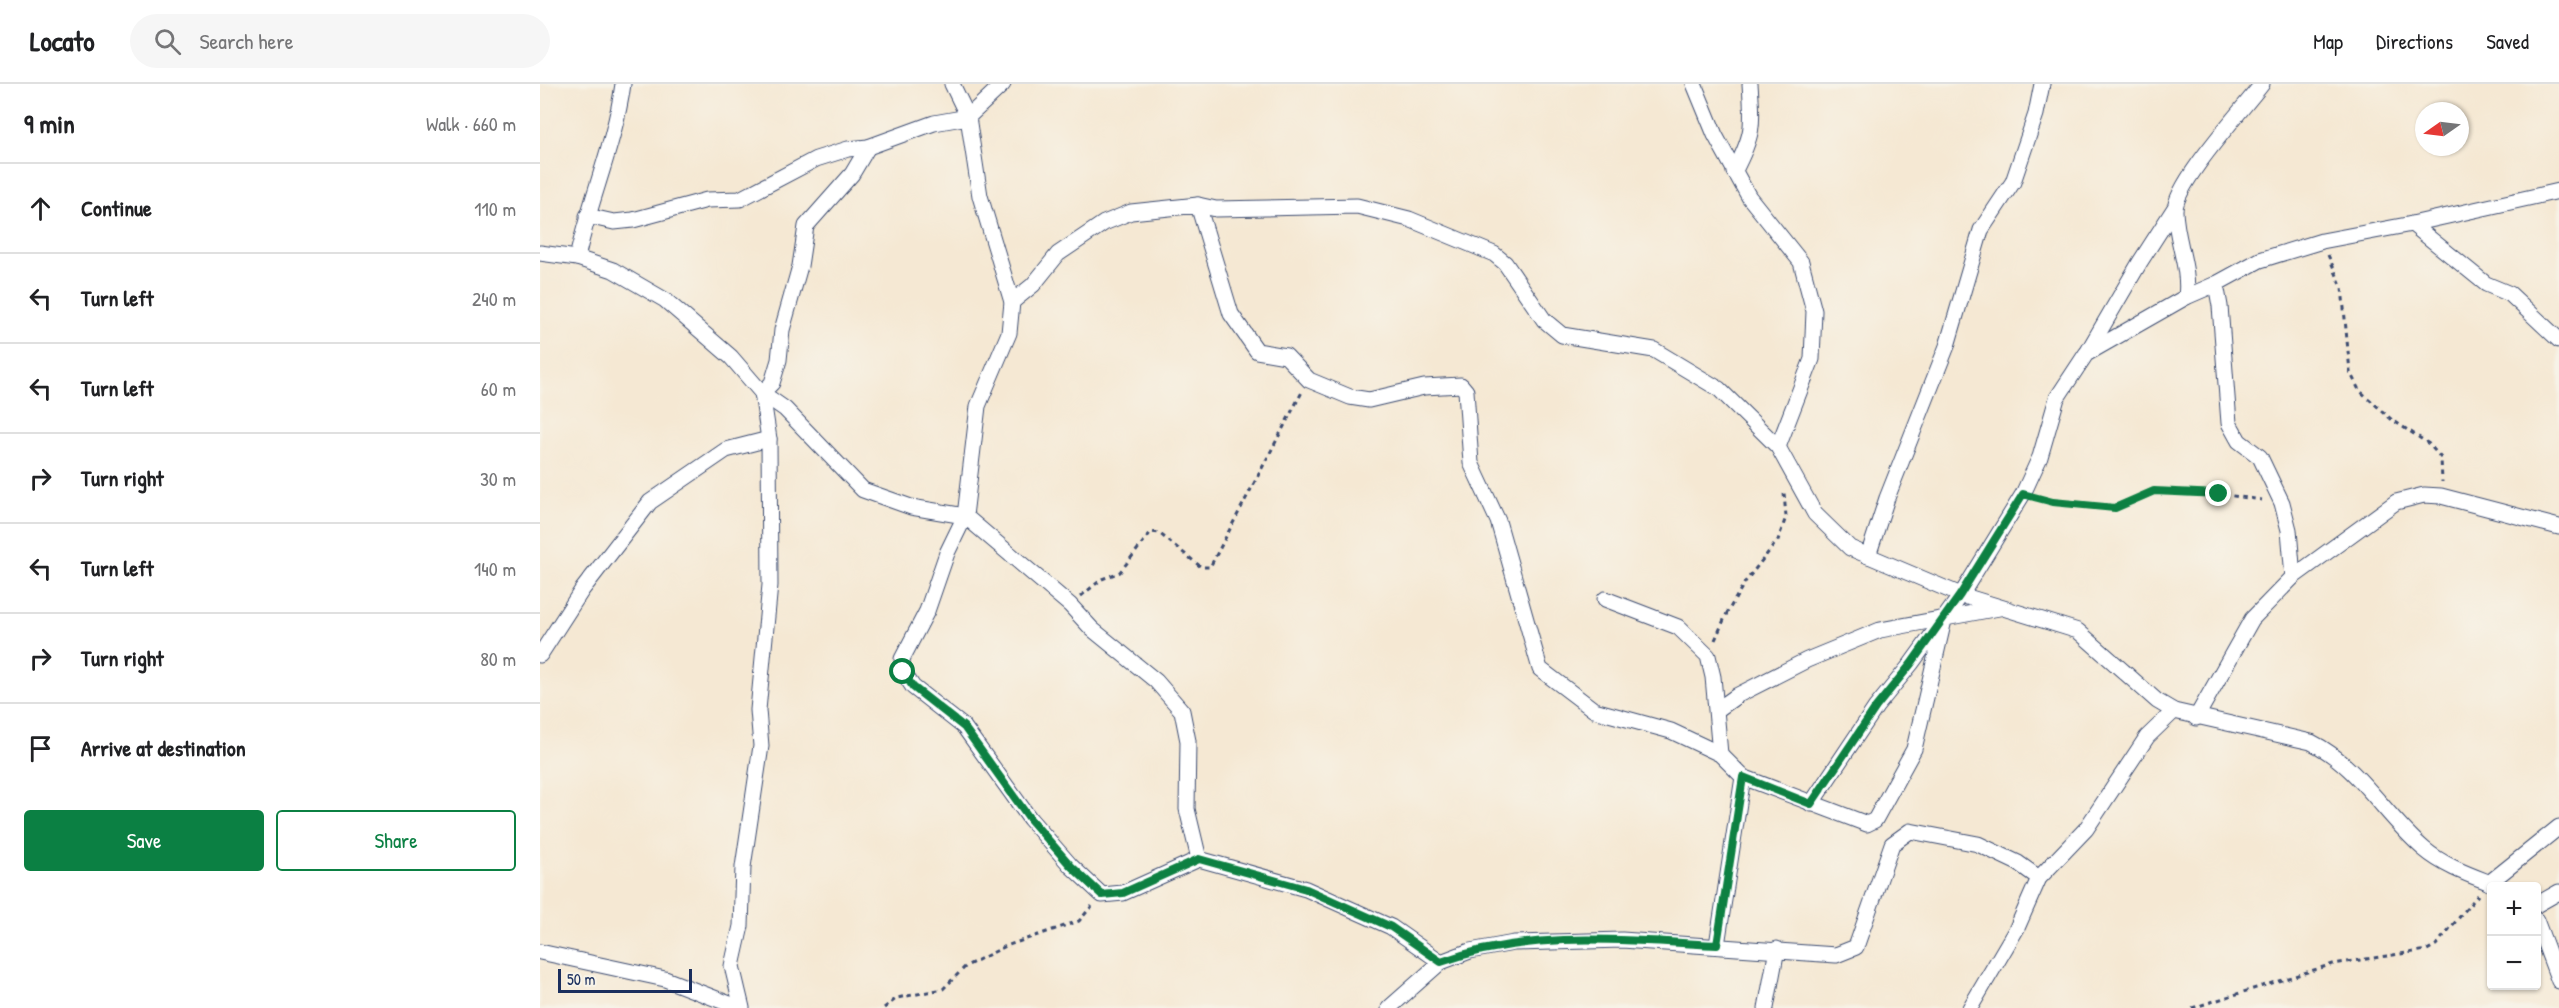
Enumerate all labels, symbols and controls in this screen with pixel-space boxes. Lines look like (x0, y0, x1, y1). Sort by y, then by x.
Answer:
search box (130, 14, 550, 68)
text: Locato (30, 22, 94, 60)
icon: search (151, 25, 184, 58)
text: Search here (199, 26, 293, 56)
text: Map (2313, 27, 2343, 56)
text: Directions (2376, 27, 2453, 56)
text: Saved (2486, 27, 2529, 56)
north arrow (2415, 102, 2469, 156)
text: 9 min (24, 106, 75, 141)
text: Walk · 660 m (426, 110, 516, 137)
icon: ahead (24, 192, 57, 225)
text: Continue (81, 193, 152, 223)
text: 110 m (474, 195, 516, 222)
icon: left (24, 282, 57, 315)
text: Turn left (81, 283, 154, 313)
text: 240 m (472, 285, 516, 312)
icon: left (24, 372, 57, 405)
text: Turn left (81, 373, 154, 403)
text: 60 m (481, 375, 516, 402)
icon: right (24, 462, 57, 495)
text: Turn right (81, 463, 164, 493)
text: 30 m (480, 465, 516, 492)
route end (2205, 480, 2231, 506)
icon: left (24, 552, 57, 585)
text: Turn left (81, 553, 154, 583)
text: 140 m (474, 555, 516, 582)
icon: right (24, 642, 57, 675)
text: Turn right (81, 643, 164, 673)
text: 80 m (480, 645, 516, 672)
route start (889, 658, 915, 684)
icon: arrive (24, 732, 57, 765)
text: Arrive at destination (81, 733, 246, 763)
button: Save (24, 810, 264, 871)
button: Share (276, 810, 516, 871)
map controls (2487, 882, 2541, 990)
button: + (2487, 882, 2541, 936)
button: − (2487, 936, 2541, 990)
scale bar (558, 966, 692, 994)
text: 50 m (567, 968, 596, 990)

